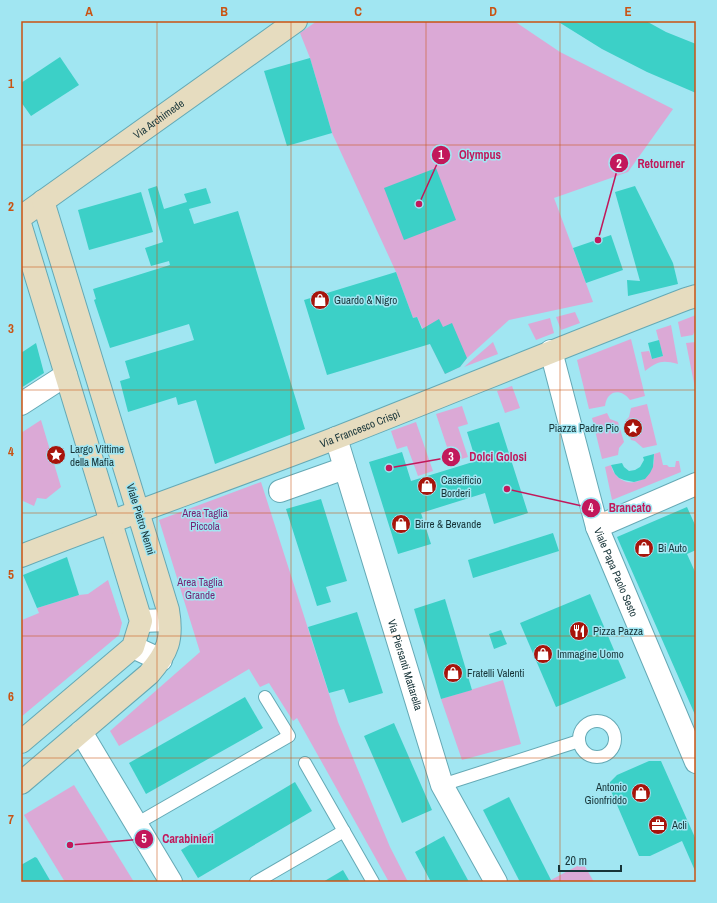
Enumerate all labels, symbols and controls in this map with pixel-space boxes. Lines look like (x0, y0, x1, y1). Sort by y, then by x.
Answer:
text: A (85, 3, 93, 20)
text: B (220, 3, 228, 20)
text: C (354, 3, 362, 20)
text: D (489, 3, 497, 20)
text: E (624, 3, 632, 20)
text: 1 (8, 75, 14, 92)
street label: Via Archimede (130, 96, 187, 142)
callout: Olympus (431, 143, 509, 167)
text: 1 (438, 147, 444, 163)
text: Olympus (459, 147, 502, 163)
callout: Retourner (609, 151, 692, 175)
text: 2 (616, 156, 622, 172)
text: Retourner (637, 156, 685, 172)
text: 2 (8, 198, 14, 215)
shop icon: Guardo & Nigro (309, 289, 331, 311)
place label: Guardo & Nigro (334, 293, 397, 307)
text: 3 (8, 320, 14, 337)
street label: Via Francesco Crispi (318, 406, 402, 451)
place icon: Piazza Padre Pio (622, 417, 644, 439)
place label: Piazza Padre Pio (549, 421, 619, 435)
place label: Largo Vittime della Mafia (70, 442, 124, 469)
text: 4 (8, 443, 14, 460)
place icon: Largo Vittime della Mafia (45, 444, 67, 466)
callout: Dolci Golosi (441, 445, 535, 469)
text: 3 (448, 449, 454, 465)
text: Dolci Golosi (469, 449, 527, 465)
place label: Caseificio Borderi (441, 473, 482, 500)
shop icon: Caseificio Borderi (416, 475, 438, 497)
street label: Viale Pietro Nenni (124, 482, 158, 556)
callout: Brancato (581, 496, 659, 520)
text: 4 (588, 500, 594, 516)
text: Brancato (609, 500, 651, 516)
park label: Area Taglia Piccola (181, 506, 228, 533)
shop icon: Birre & Bevande (390, 513, 412, 535)
place label: Birre & Bevande (415, 517, 481, 531)
street label: Viale Papa Paolo Sesto (591, 526, 641, 619)
shop icon: Bi Auto (633, 537, 655, 559)
place label: Bi Auto (658, 541, 687, 555)
text: 5 (8, 566, 14, 583)
park label: Area Taglia Grande (176, 575, 223, 602)
street label: Via Piersanti Mattarella (385, 617, 426, 712)
restaurant icon: Pizza Pazza (568, 620, 590, 642)
place label: Pizza Pazza (593, 624, 643, 638)
shop icon: Immagine Uomo (532, 643, 554, 665)
place label: Immagine Uomo (557, 647, 624, 661)
shop icon: Fratelli Valenti (442, 662, 464, 684)
place label: Fratelli Valenti (467, 666, 525, 680)
text: 6 (8, 688, 14, 705)
place label: Antonio Gionfriddo (584, 780, 627, 807)
shop icon: Antonio Gionfriddo (630, 782, 652, 804)
text: 7 (8, 811, 14, 828)
office icon: Acli (647, 814, 669, 836)
place label: Acli (671, 818, 687, 832)
callout: Carabinieri (134, 827, 222, 851)
text: 5 (141, 831, 147, 847)
text: Carabinieri (162, 831, 214, 847)
scale bar (559, 847, 621, 873)
text: 20 m (565, 853, 587, 869)

